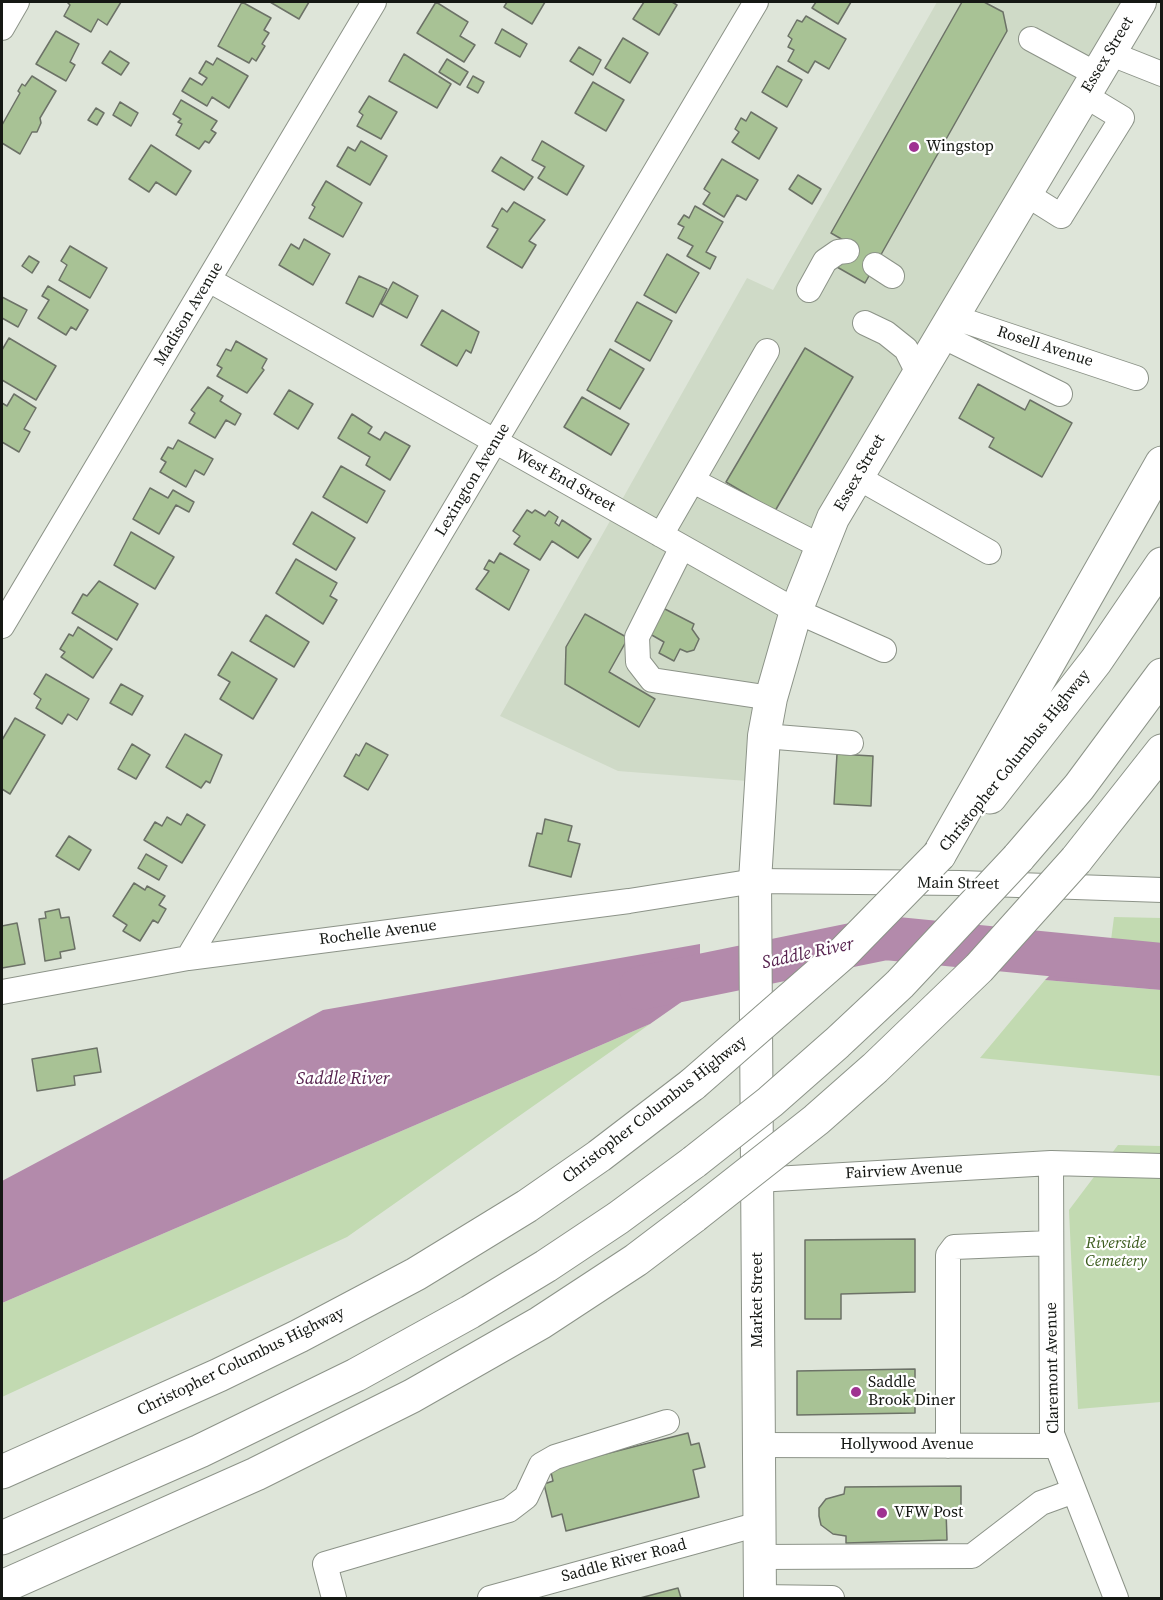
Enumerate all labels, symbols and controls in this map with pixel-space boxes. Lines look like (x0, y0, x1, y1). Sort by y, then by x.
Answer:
street label: Essex Street (1078, 14, 1138, 96)
place label: Wingstop (926, 137, 994, 157)
marker: Wingstop (907, 140, 921, 154)
street label: Madison Avenue (150, 259, 228, 369)
street label: Rosell Avenue (995, 322, 1095, 372)
street label: Lexington Avenue (432, 420, 514, 540)
street label: Essex Street (830, 431, 890, 515)
street label: West End Street (511, 446, 619, 516)
street label: Christopher Columbus Highway (936, 666, 1094, 856)
street label: Main Street (917, 874, 999, 894)
street label: Rochelle Avenue (318, 916, 438, 950)
water label: Saddle River (760, 934, 856, 974)
street label: Christopher Columbus Highway (559, 1032, 751, 1188)
water label: Saddle River (296, 1068, 390, 1090)
street label: Fairview Avenue (845, 1158, 963, 1184)
park label: Riverside Cemetery (1085, 1234, 1147, 1272)
street label: Market Street (748, 1252, 768, 1348)
street label: Claremont Avenue (1042, 1302, 1064, 1434)
street label: Christopher Columbus Highway (134, 1303, 348, 1421)
place label: Saddle Brook Diner (868, 1373, 955, 1411)
marker: Saddle Brook Diner (849, 1385, 863, 1399)
street label: Hollywood Avenue (840, 1435, 974, 1455)
place label: VFW Post (894, 1503, 963, 1523)
marker: VFW Post (875, 1506, 889, 1520)
street label: Saddle River Road (559, 1535, 689, 1587)

